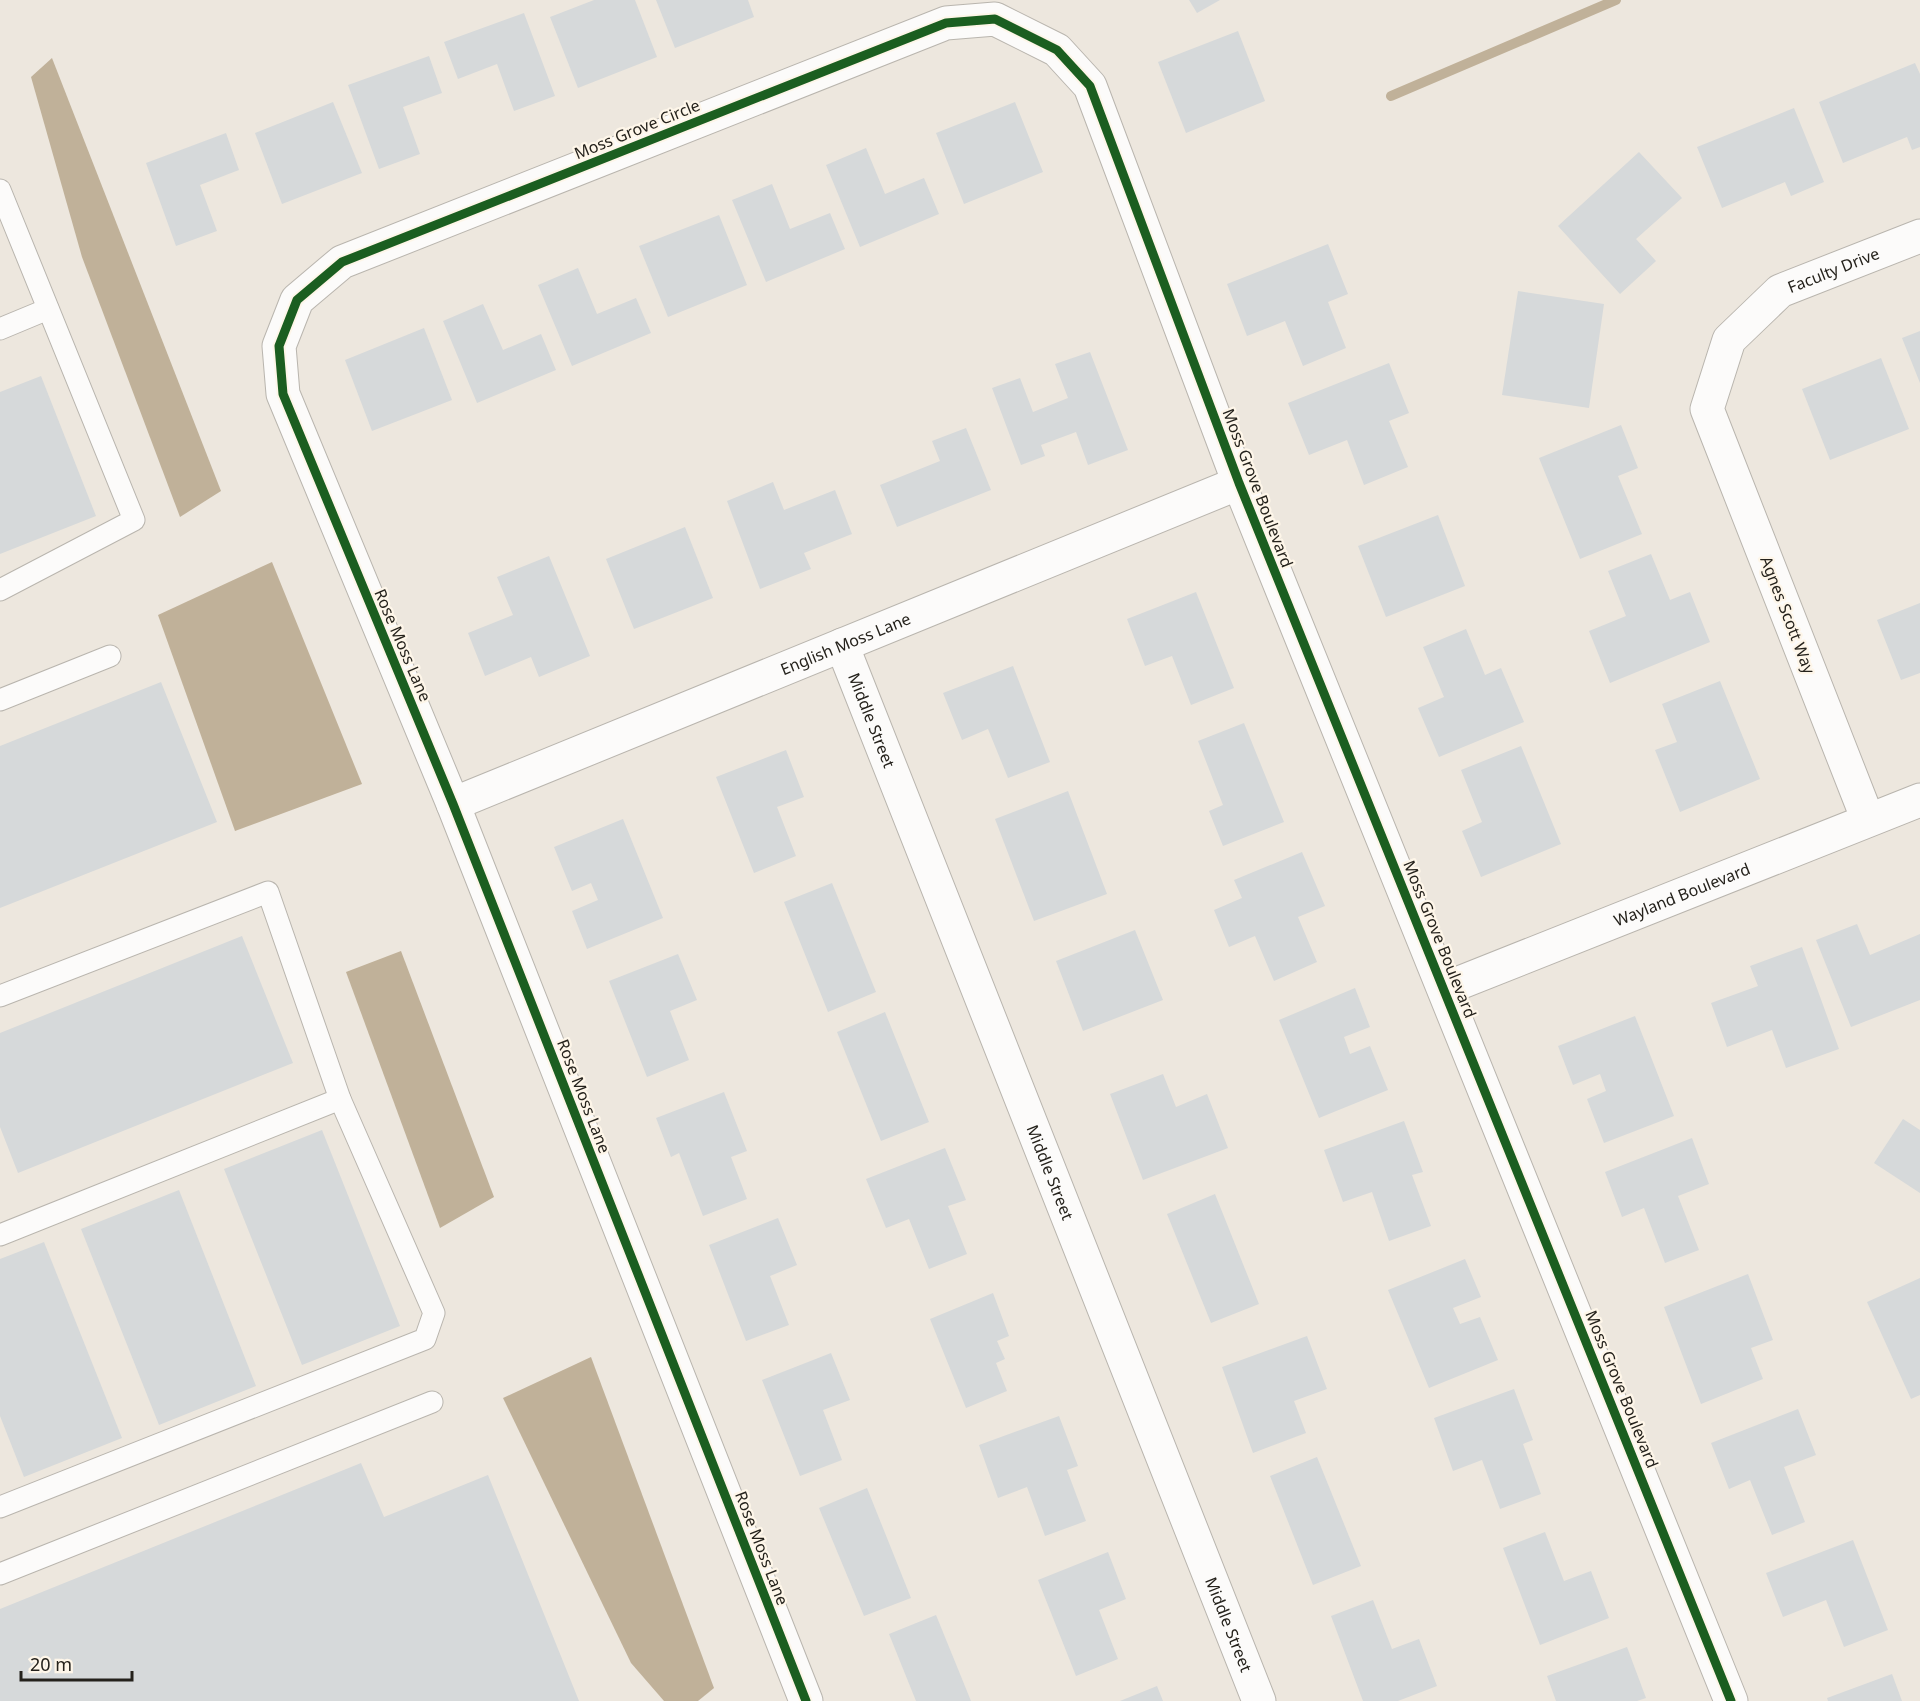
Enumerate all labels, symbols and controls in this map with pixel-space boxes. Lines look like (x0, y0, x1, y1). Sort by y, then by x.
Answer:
street label: Moss Grove Circle (571, 94, 703, 164)
street label: Faculty Drive (1784, 242, 1883, 298)
street label: Moss Grove Boulevard (1218, 405, 1298, 571)
street label: Agnes Scott Way (1755, 553, 1821, 678)
street label: Rose Moss Lane (369, 585, 437, 705)
street label: English Moss Lane (777, 607, 914, 680)
street label: Middle Street (843, 670, 901, 771)
street label: Moss Grove Boulevard (1398, 857, 1482, 1021)
street label: Wayland Boulevard (1611, 858, 1753, 931)
street label: Rose Moss Lane (552, 1036, 616, 1156)
street label: Middle Street (1022, 1122, 1079, 1223)
street label: Moss Grove Boulevard (1580, 1307, 1664, 1471)
street label: Rose Moss Lane (730, 1488, 794, 1608)
street label: Middle Street (1200, 1574, 1258, 1675)
scale bar (21, 1644, 132, 1682)
text: 20 m (30, 1652, 72, 1676)

